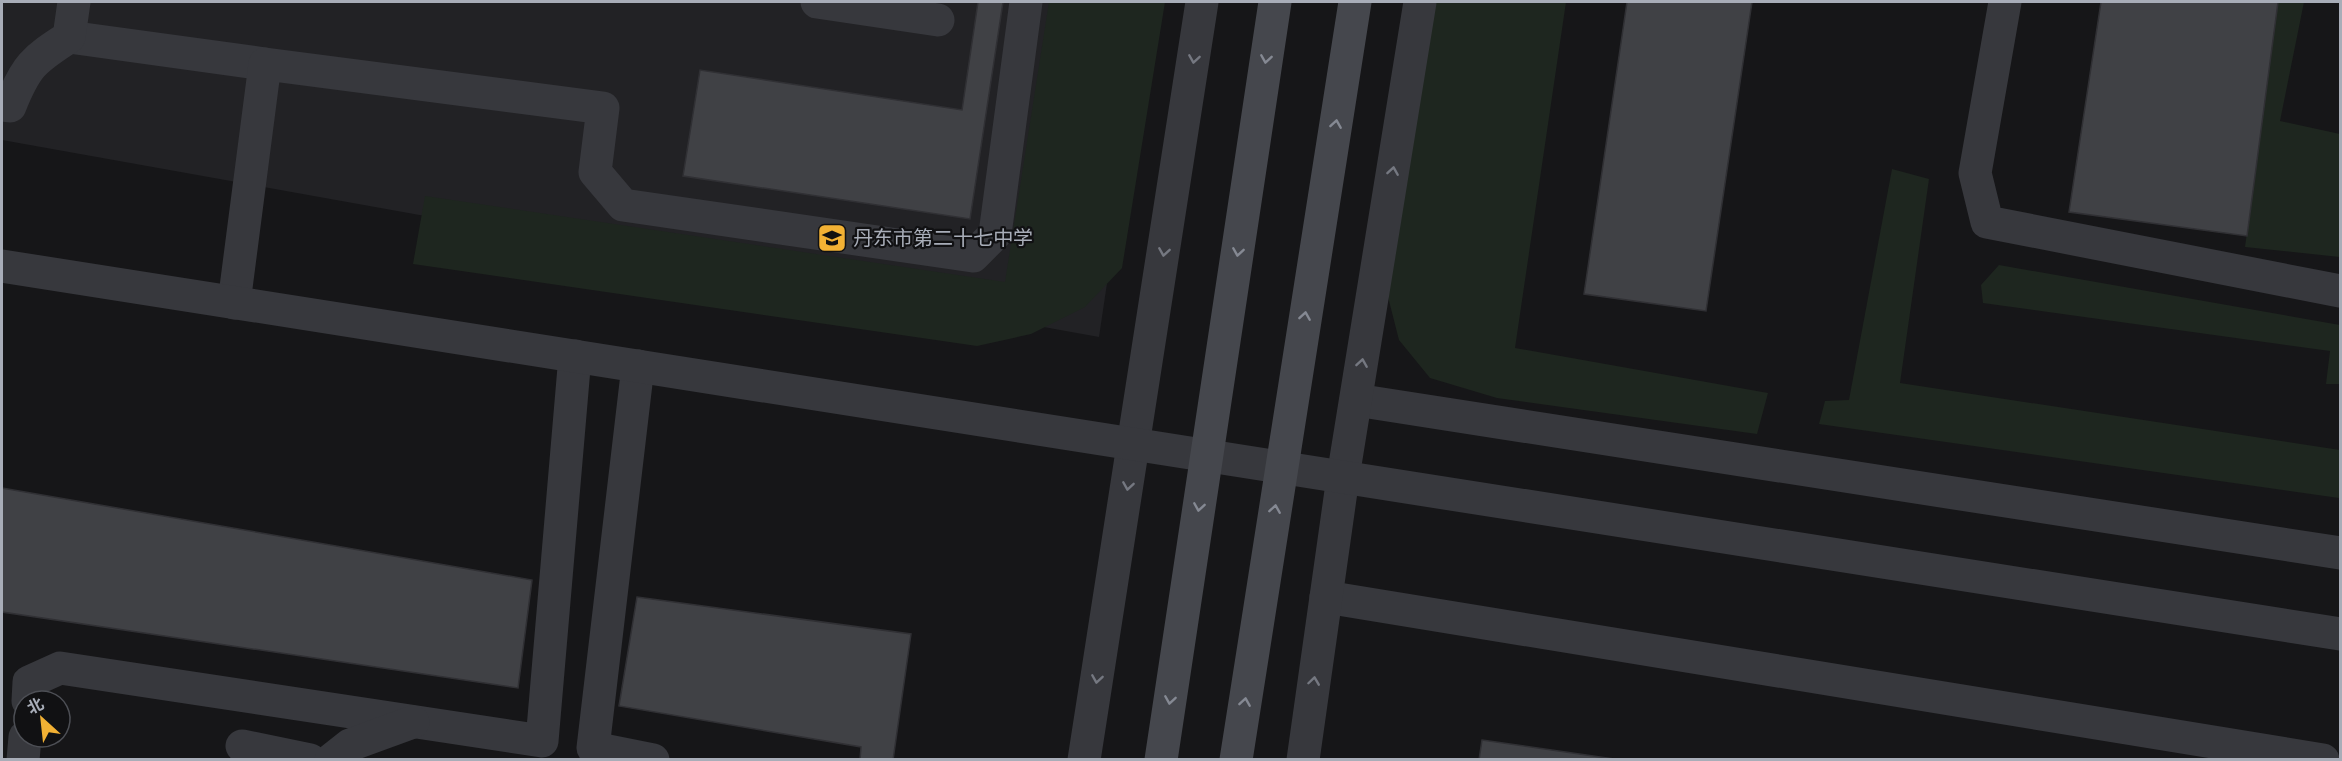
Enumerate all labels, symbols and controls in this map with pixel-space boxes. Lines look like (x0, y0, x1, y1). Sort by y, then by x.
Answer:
one-way arrow (1188, 55, 1200, 64)
one-way arrow (1261, 55, 1273, 64)
one-way arrow (1329, 119, 1341, 128)
one-way arrow (1386, 166, 1399, 176)
school or university icon: 丹东市第二十七中学 (816, 222, 848, 254)
place label: 丹东市第二十七中学 (853, 225, 1033, 251)
one-way arrow (1158, 247, 1171, 257)
one-way arrow (1232, 248, 1244, 257)
one-way arrow (1299, 312, 1311, 321)
one-way arrow (1355, 359, 1368, 369)
one-way arrow (1122, 482, 1134, 491)
one-way arrow (1194, 503, 1206, 512)
one-way arrow (1269, 504, 1281, 514)
one-way arrow (1091, 673, 1104, 683)
one-way arrow (1308, 676, 1320, 685)
north arrow (12, 689, 72, 749)
text: 北 (24, 693, 47, 718)
one-way arrow (1164, 695, 1176, 705)
one-way arrow (1239, 697, 1251, 706)

